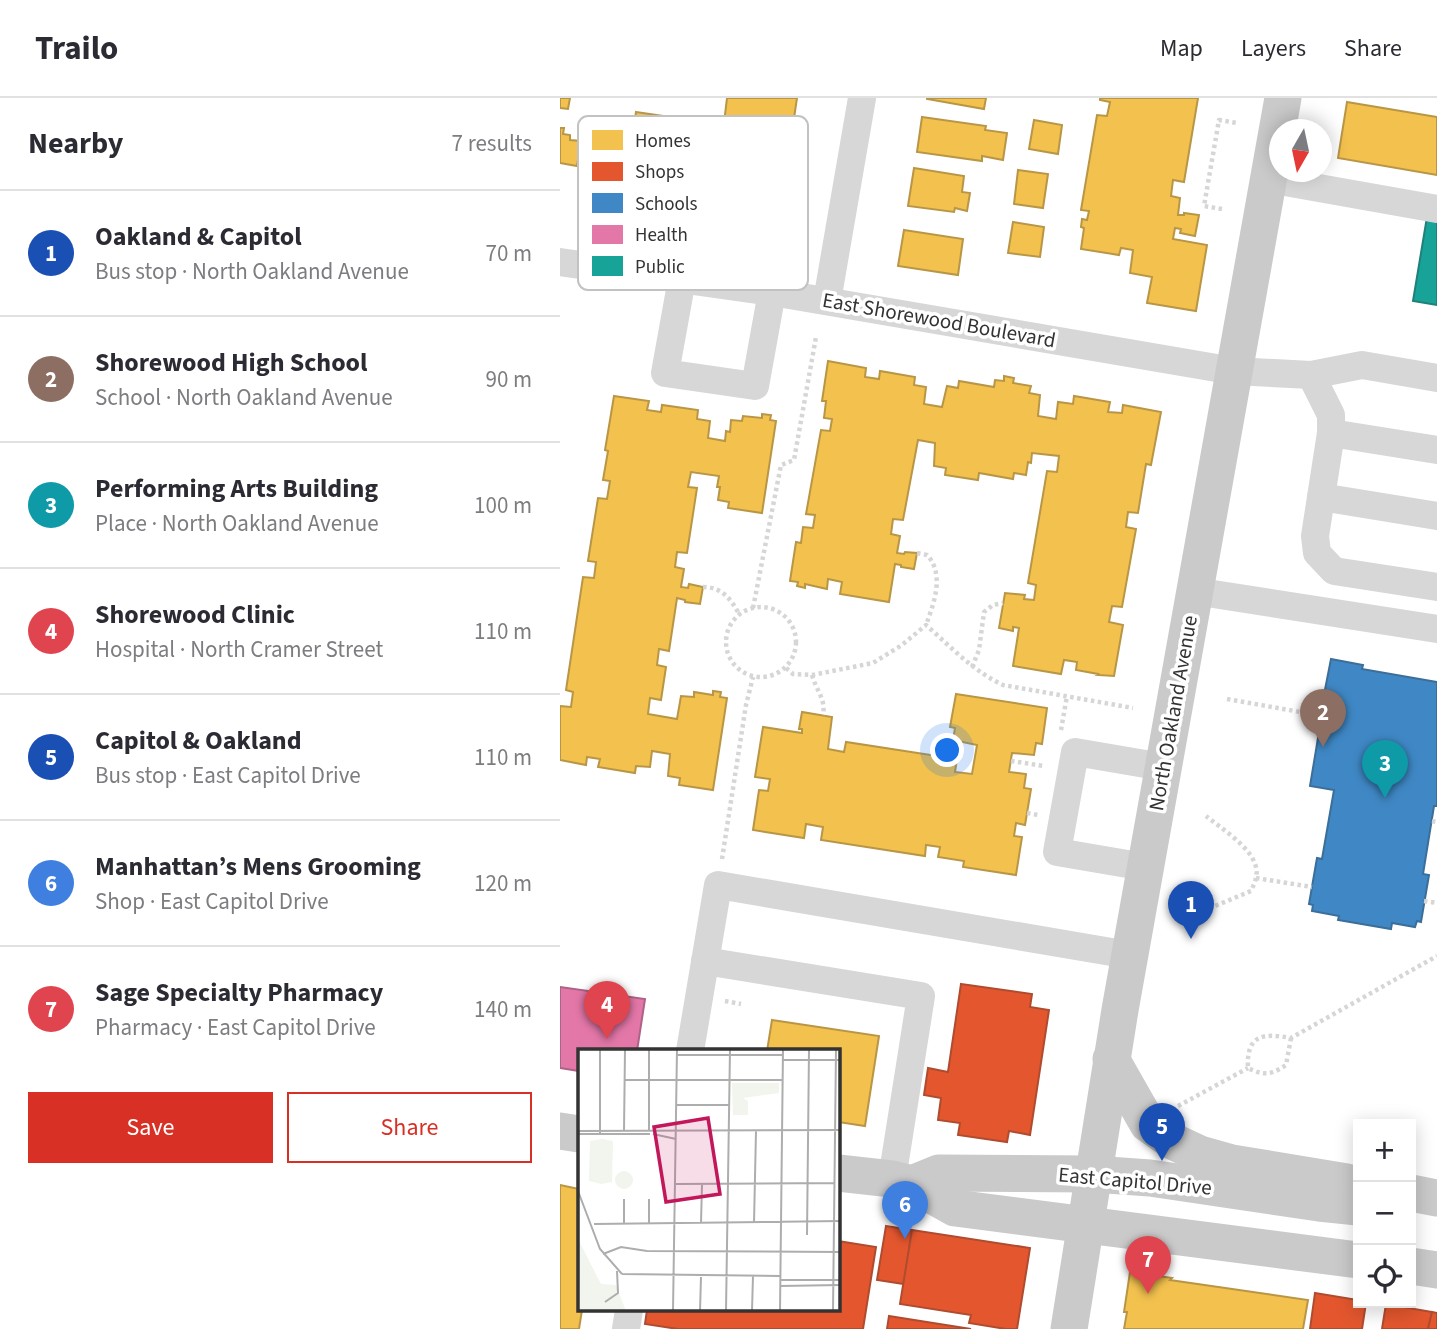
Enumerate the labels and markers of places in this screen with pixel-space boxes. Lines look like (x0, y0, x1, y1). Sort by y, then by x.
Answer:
pin: 2 (1300, 689, 1346, 747)
pin: 3 (1362, 740, 1408, 798)
pin: 1 (1168, 881, 1214, 939)
pin: 4 (584, 981, 630, 1039)
pin: 5 (1139, 1103, 1185, 1161)
pin: 6 (882, 1181, 928, 1239)
pin: 7 (1125, 1236, 1171, 1294)

